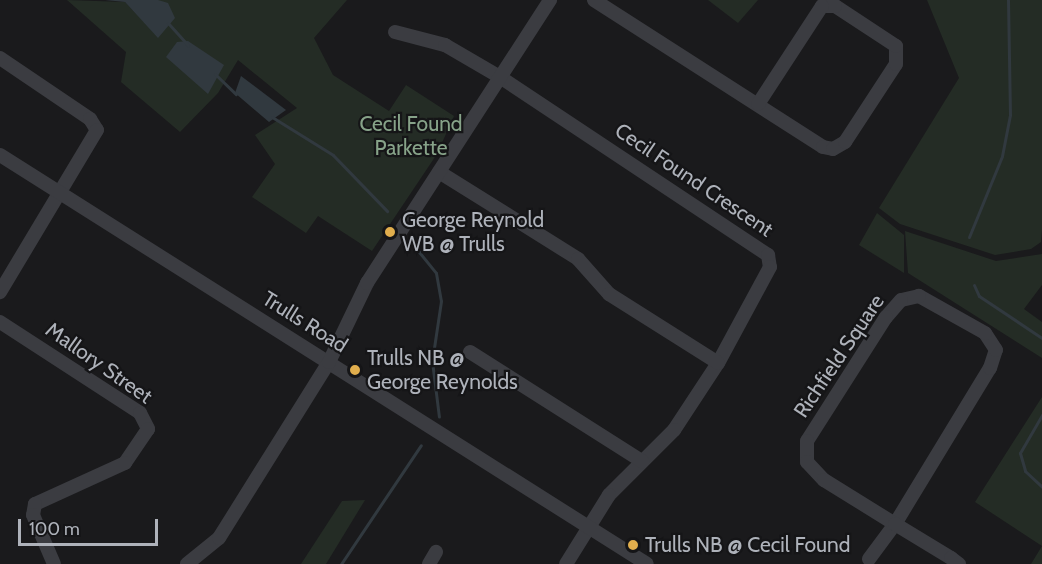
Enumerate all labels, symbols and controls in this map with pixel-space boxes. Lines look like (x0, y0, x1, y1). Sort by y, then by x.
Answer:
park label: Cecil Found Parkette (359, 111, 463, 161)
street label: Cecil Found Crescent (610, 118, 778, 242)
place label: George Reynold WB @ Trulls (402, 207, 544, 257)
marker: George Reynold WB @ Trulls (383, 225, 397, 239)
street label: Trulls Road (258, 286, 352, 358)
street label: Richfield Square (788, 290, 890, 422)
street label: Mallory Street (41, 317, 157, 409)
place label: Trulls NB @ George Reynolds (367, 345, 518, 395)
marker: Trulls NB @ George Reynolds (348, 363, 362, 377)
scale bar (21, 507, 160, 545)
text: 100 m (29, 518, 80, 540)
place label: Trulls NB @ Cecil Found (645, 532, 850, 558)
marker: Trulls NB @ Cecil Found (626, 538, 640, 552)

